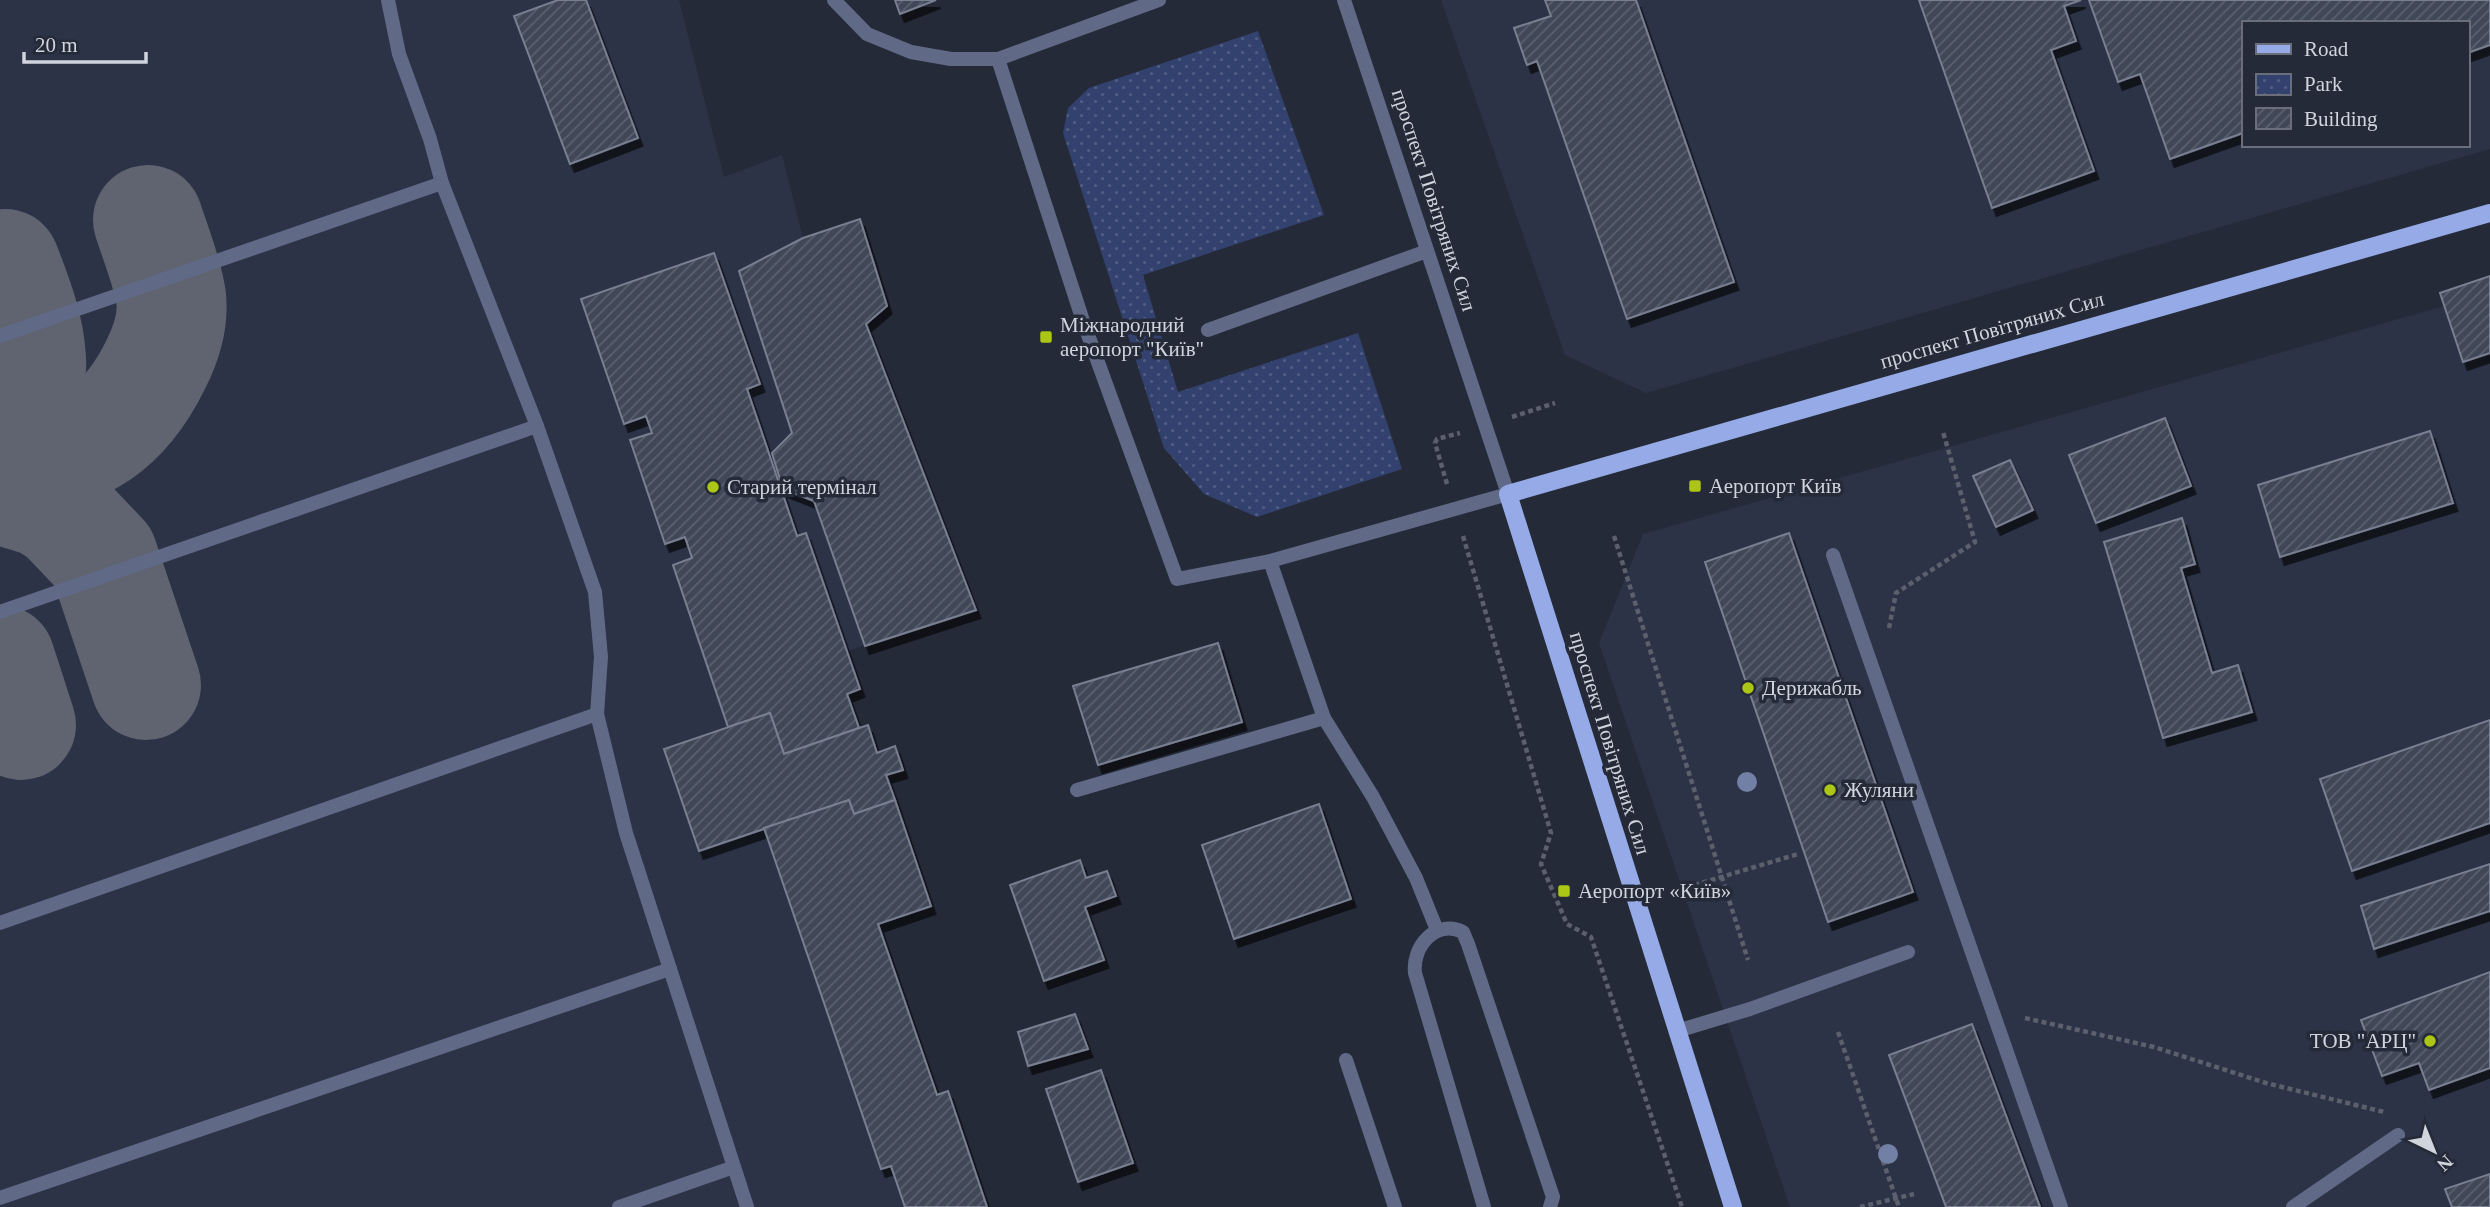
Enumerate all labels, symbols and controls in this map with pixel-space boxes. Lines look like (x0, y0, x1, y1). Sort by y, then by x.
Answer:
scale bar (24, 21, 147, 65)
legend (2242, 21, 2469, 147)
text: 20 m (35, 33, 78, 57)
text: Road (2304, 37, 2349, 61)
text: Park (2304, 72, 2343, 96)
street label: проспект Повітряних Сил (1387, 86, 1481, 314)
text: Building (2304, 107, 2378, 131)
street label: проспект Повітряних Сил (1877, 286, 2107, 374)
place label: Міжнародний аеропорт "Київ" (1060, 313, 1204, 361)
marker: Міжнародний аеропорт "Київ" (1038, 329, 1054, 345)
place label: Аеропорт Київ (1709, 474, 1841, 498)
place label: Старий термінал (727, 475, 877, 499)
marker: Аеропорт Київ (1687, 478, 1703, 494)
marker: Старий термінал (705, 479, 721, 495)
street label: проспект Повітряних Сил (1565, 629, 1655, 857)
place label: Дерижабль (1762, 676, 1862, 700)
marker: Дерижабль (1740, 680, 1756, 696)
place label: Жуляни (1844, 778, 1914, 802)
marker: Жуляни (1822, 782, 1838, 798)
place label: Аеропорт «Київ» (1578, 879, 1731, 903)
marker: Аеропорт «Київ» (1556, 883, 1572, 899)
place label: ТОВ "АРЦ" (2310, 1029, 2416, 1053)
marker: ТОВ "АРЦ" (2422, 1033, 2438, 1049)
north arrow (2399, 1116, 2469, 1186)
text: N (2433, 1151, 2457, 1176)

